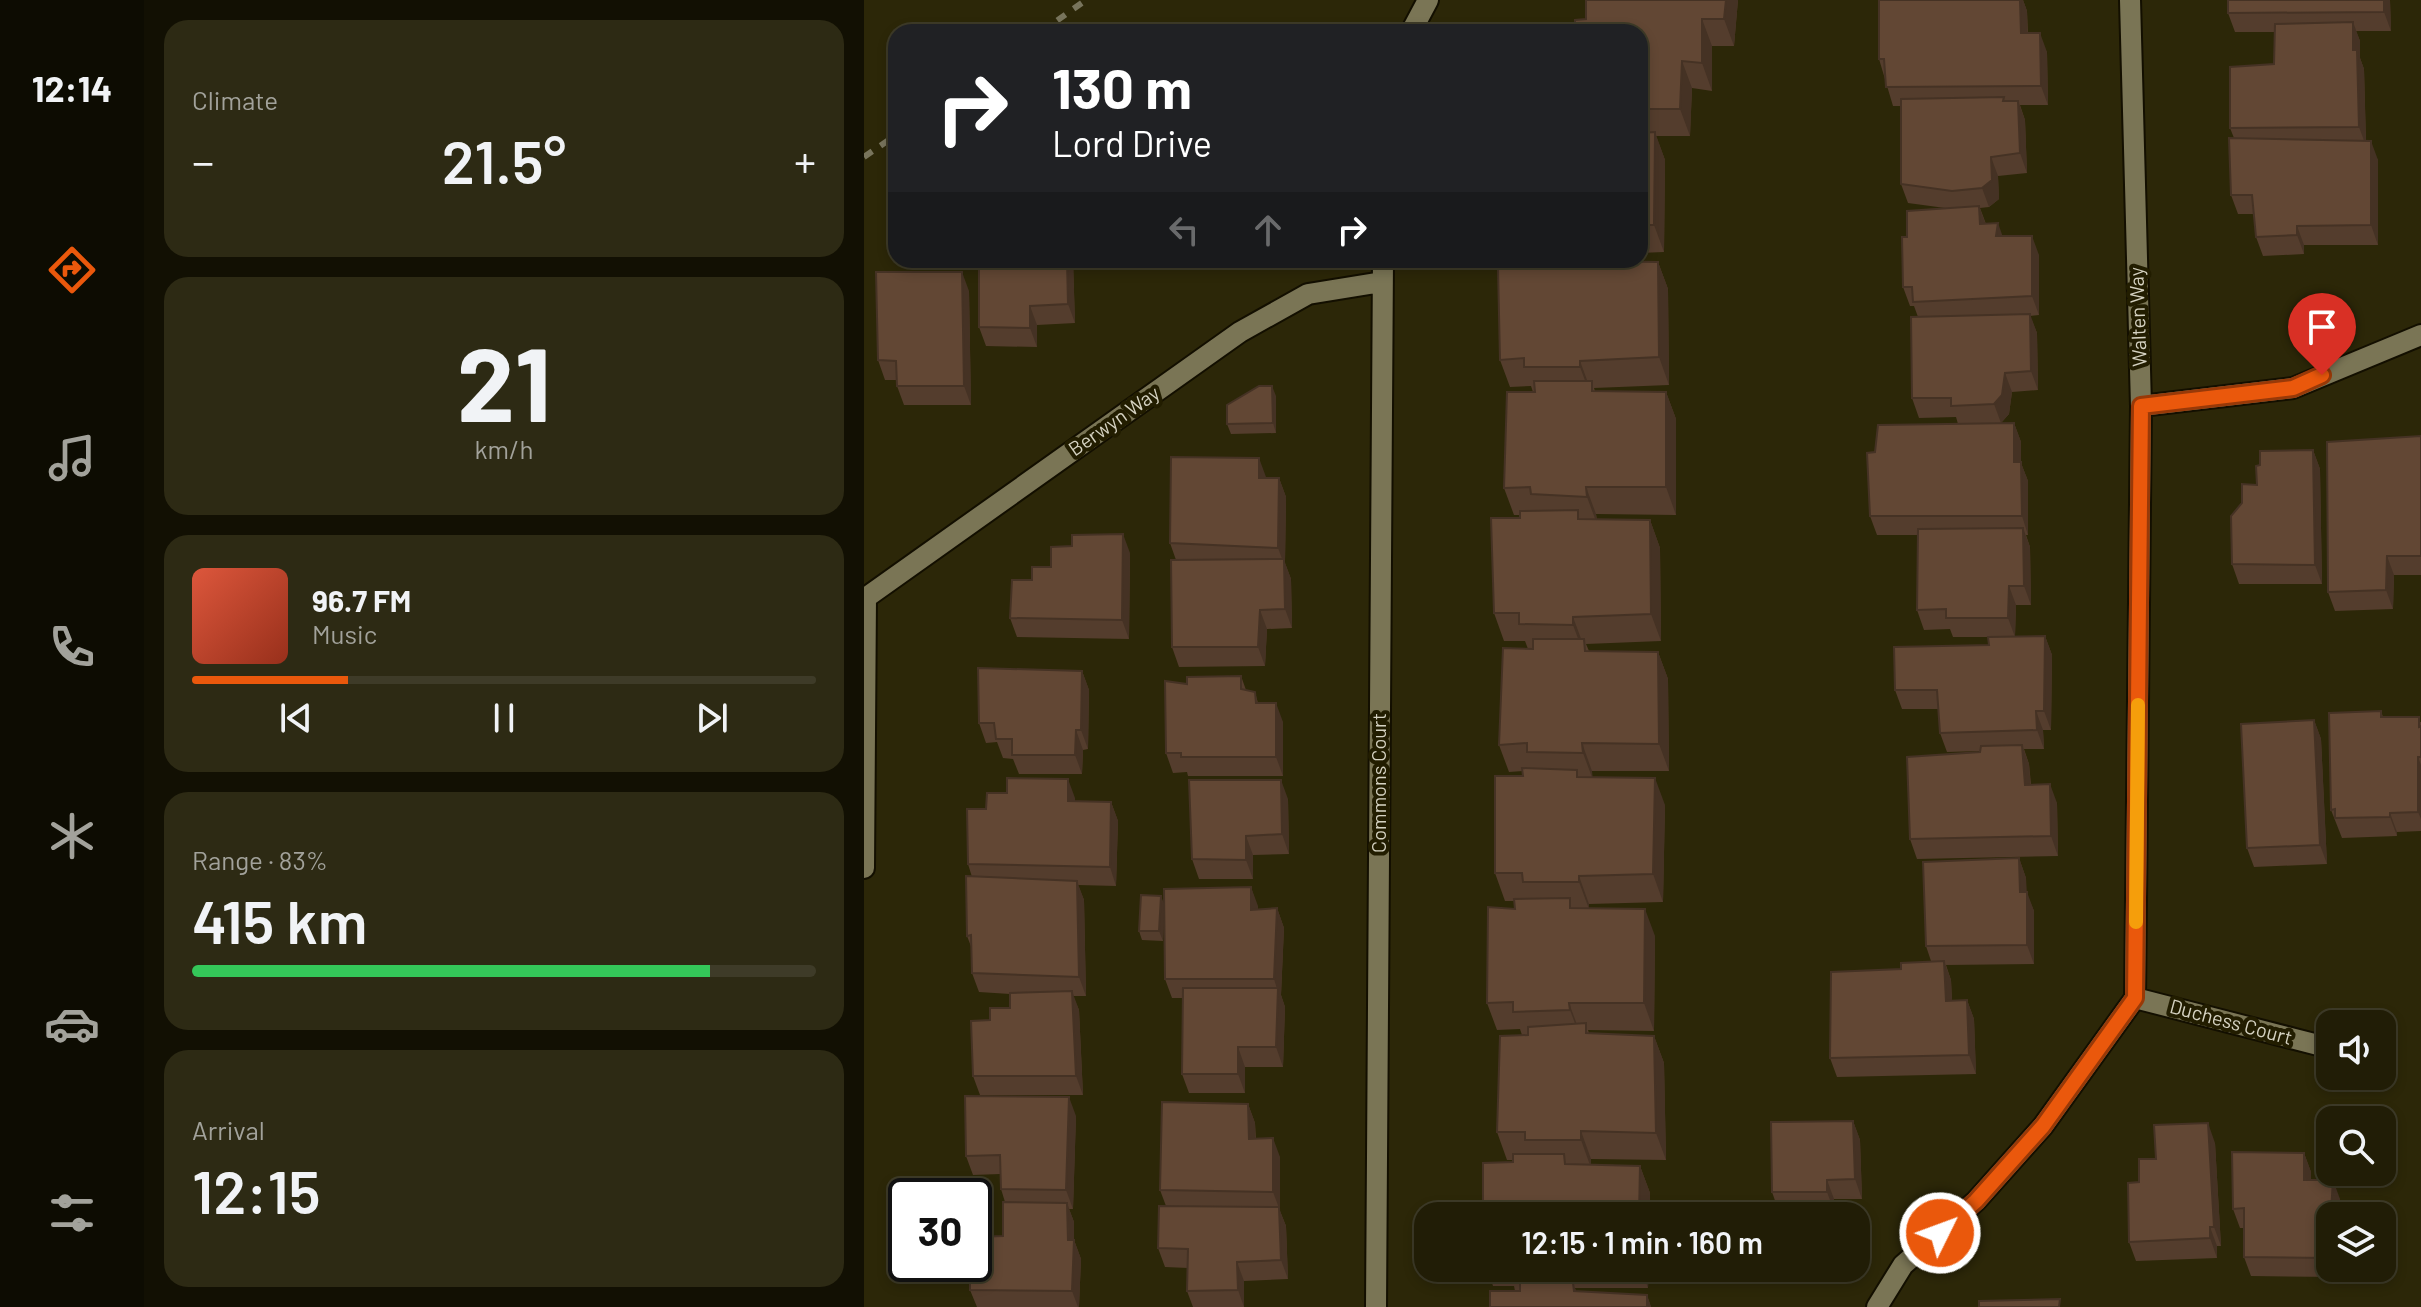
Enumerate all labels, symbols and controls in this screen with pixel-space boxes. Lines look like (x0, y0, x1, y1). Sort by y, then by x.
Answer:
text: 130 m (1052, 53, 1192, 120)
icon: right (920, 56, 1024, 160)
text: 12:14 (32, 66, 112, 109)
text: Climate (192, 84, 278, 115)
text: Lord Drive (1052, 121, 1212, 164)
text: 21.5° (442, 124, 566, 196)
text: − (192, 134, 214, 187)
text: + (794, 134, 816, 187)
icon: left (1162, 208, 1206, 252)
icon: ahead (1246, 208, 1290, 252)
icon: right (1330, 208, 1374, 252)
icon: directions (44, 242, 100, 298)
street label: Walten Way (2123, 267, 2151, 367)
pin (2288, 293, 2356, 375)
icon: arrive (2300, 305, 2344, 349)
text: 21 (457, 318, 551, 443)
street label: Berwyn Way (1063, 380, 1163, 460)
icon: music (44, 430, 100, 486)
text: km/h (475, 433, 533, 464)
text: 96.7 FM (312, 582, 411, 618)
text: Music (312, 618, 377, 649)
icon: phone (44, 619, 100, 675)
icon: previous (274, 696, 318, 740)
icon: pause (482, 696, 526, 740)
icon: next (690, 696, 734, 740)
street label: Commons Court (1366, 713, 1390, 853)
icon: climate (44, 808, 100, 864)
text: Range · 83% (192, 844, 328, 875)
text: 415 km (192, 884, 367, 956)
street label: Duchess Court (2167, 993, 2295, 1049)
icon: car (44, 996, 100, 1052)
map controls (2316, 1010, 2396, 1282)
button: sound (2316, 1010, 2396, 1090)
button: search (2316, 1106, 2396, 1186)
text: Arrival (192, 1114, 265, 1145)
text: 12:15 (192, 1154, 321, 1226)
speed limit sign: 30 (888, 1178, 992, 1282)
icon: filters (44, 1185, 100, 1241)
position arrow (1898, 1191, 1982, 1275)
button: layers (2316, 1202, 2396, 1282)
text: 12:15 · 1 min · 160 m (1521, 1224, 1763, 1260)

